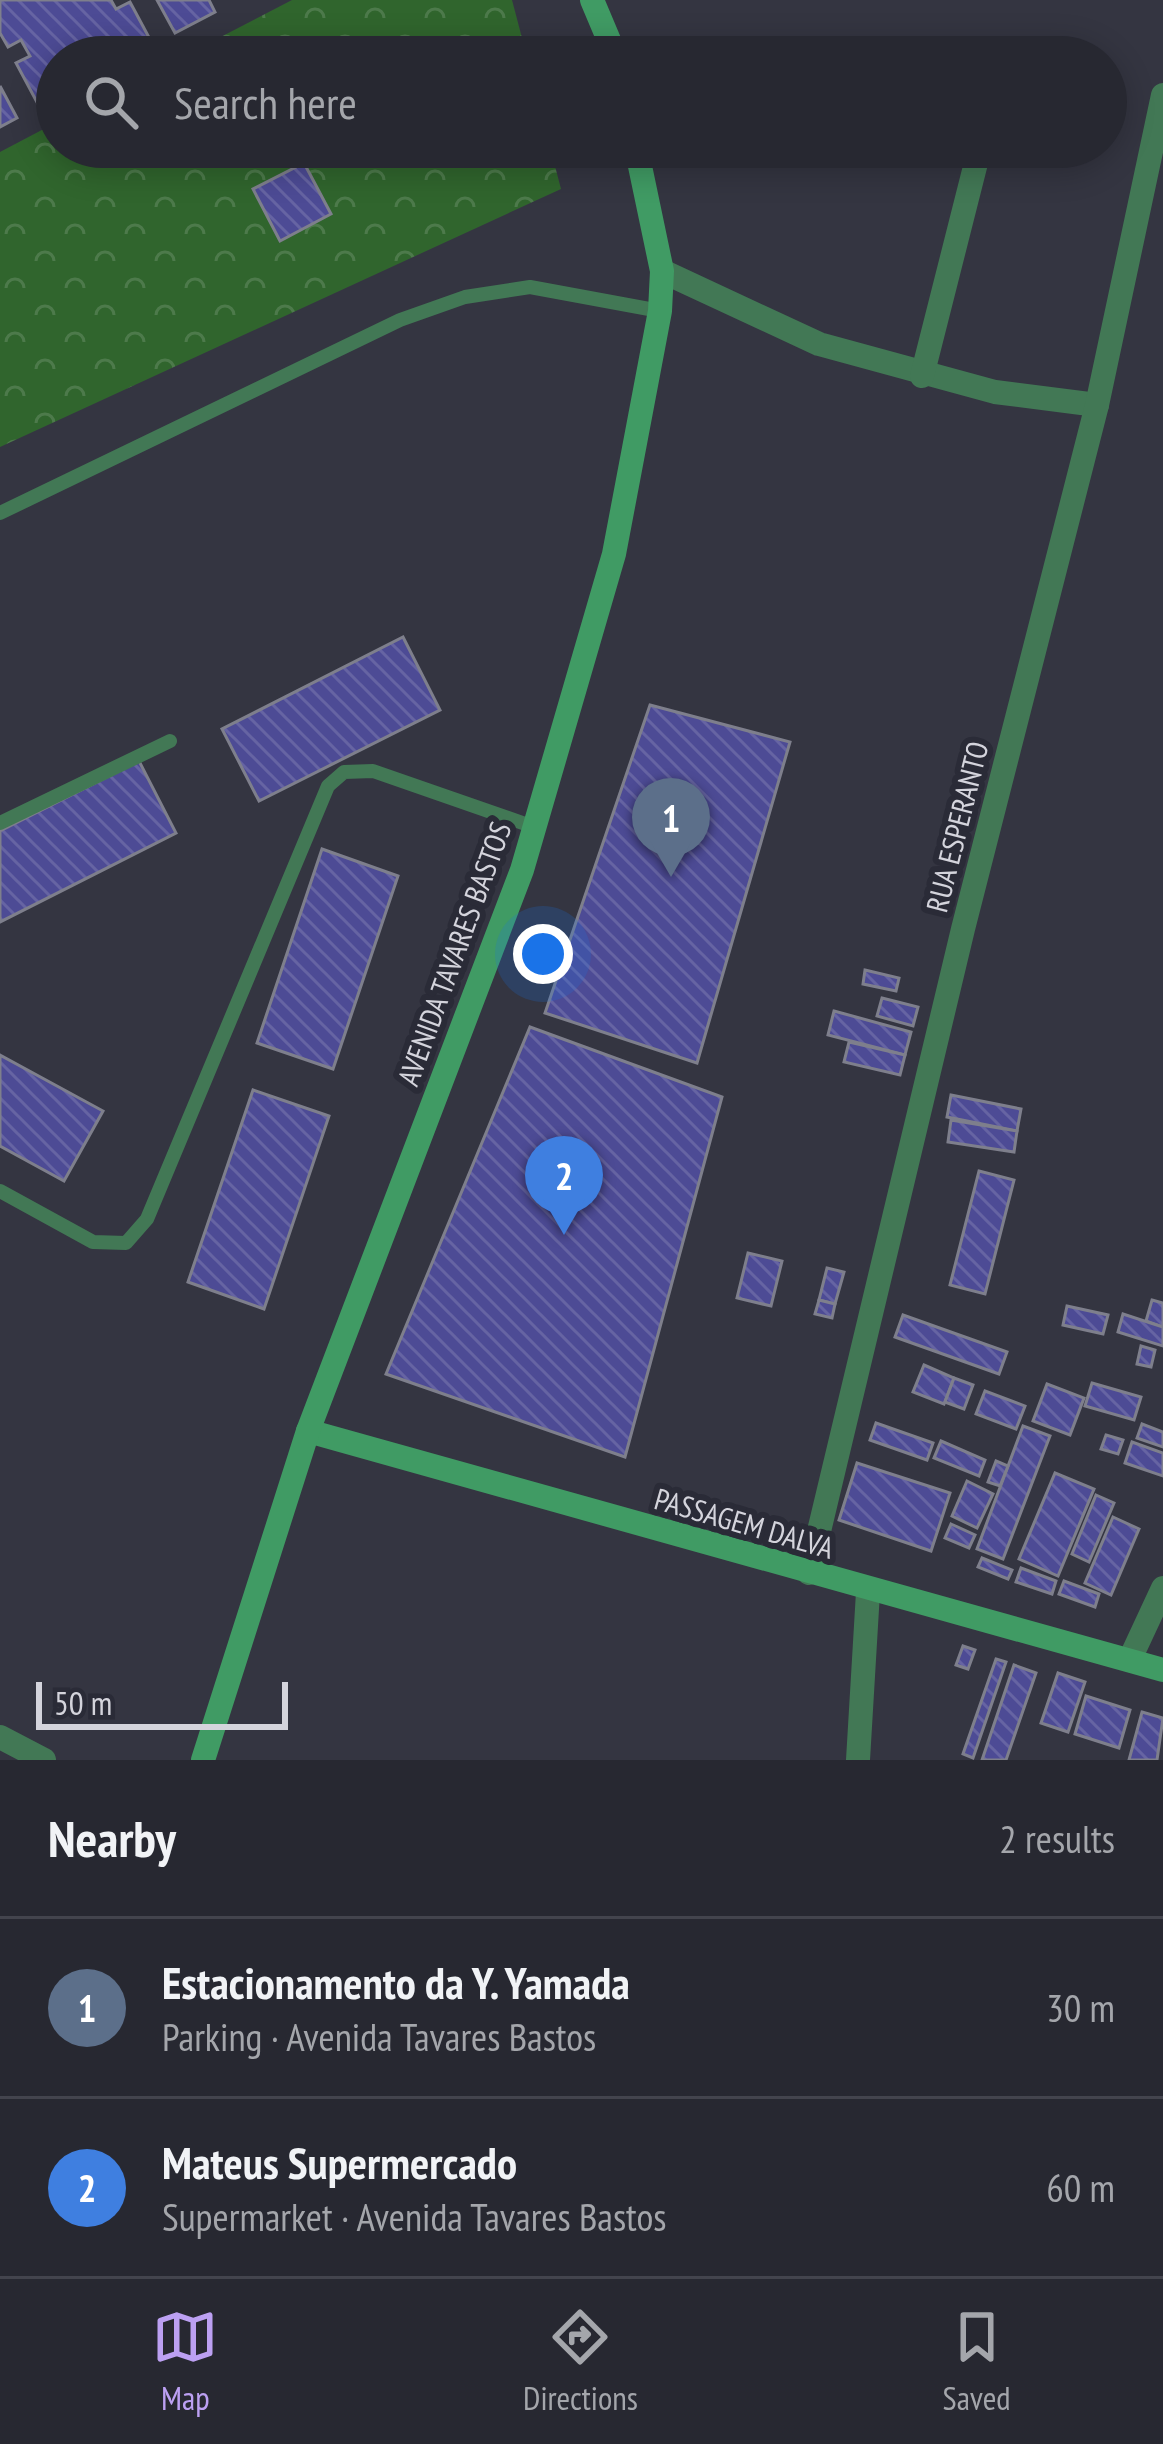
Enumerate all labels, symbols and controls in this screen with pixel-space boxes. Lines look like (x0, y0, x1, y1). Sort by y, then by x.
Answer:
search box (36, 36, 1127, 168)
icon: search (78, 69, 144, 135)
text: Search here (174, 73, 357, 131)
street label: RUA ESPERANTO (917, 737, 997, 916)
pin: 1 (632, 778, 710, 877)
street label: AVENIDA TAVARES BASTOS (388, 816, 519, 1091)
your location (513, 924, 573, 984)
pin: 2 (525, 1136, 603, 1235)
street label: PASSAGEM DALVA (650, 1478, 839, 1567)
scale bar (36, 1676, 288, 1729)
text: 50 m (54, 1681, 112, 1724)
text: Nearby (48, 1805, 176, 1871)
text: 2 results (999, 1813, 1115, 1864)
text: Estacionamento da Y. Yamada (162, 1953, 630, 2011)
text: 1 (78, 1982, 96, 2033)
text: 30 m (1046, 1982, 1115, 2033)
text: Parking · Avenida Tavares Bastos (162, 2011, 596, 2062)
text: Mateus Supermercado (162, 2133, 517, 2191)
text: 2 (78, 2162, 96, 2213)
text: 60 m (1046, 2162, 1115, 2213)
text: Supermarket · Avenida Tavares Bastos (162, 2191, 667, 2242)
tab: Map (152, 2304, 218, 2419)
tab: Directions (523, 2304, 638, 2419)
tab: Saved (943, 2304, 1011, 2419)

